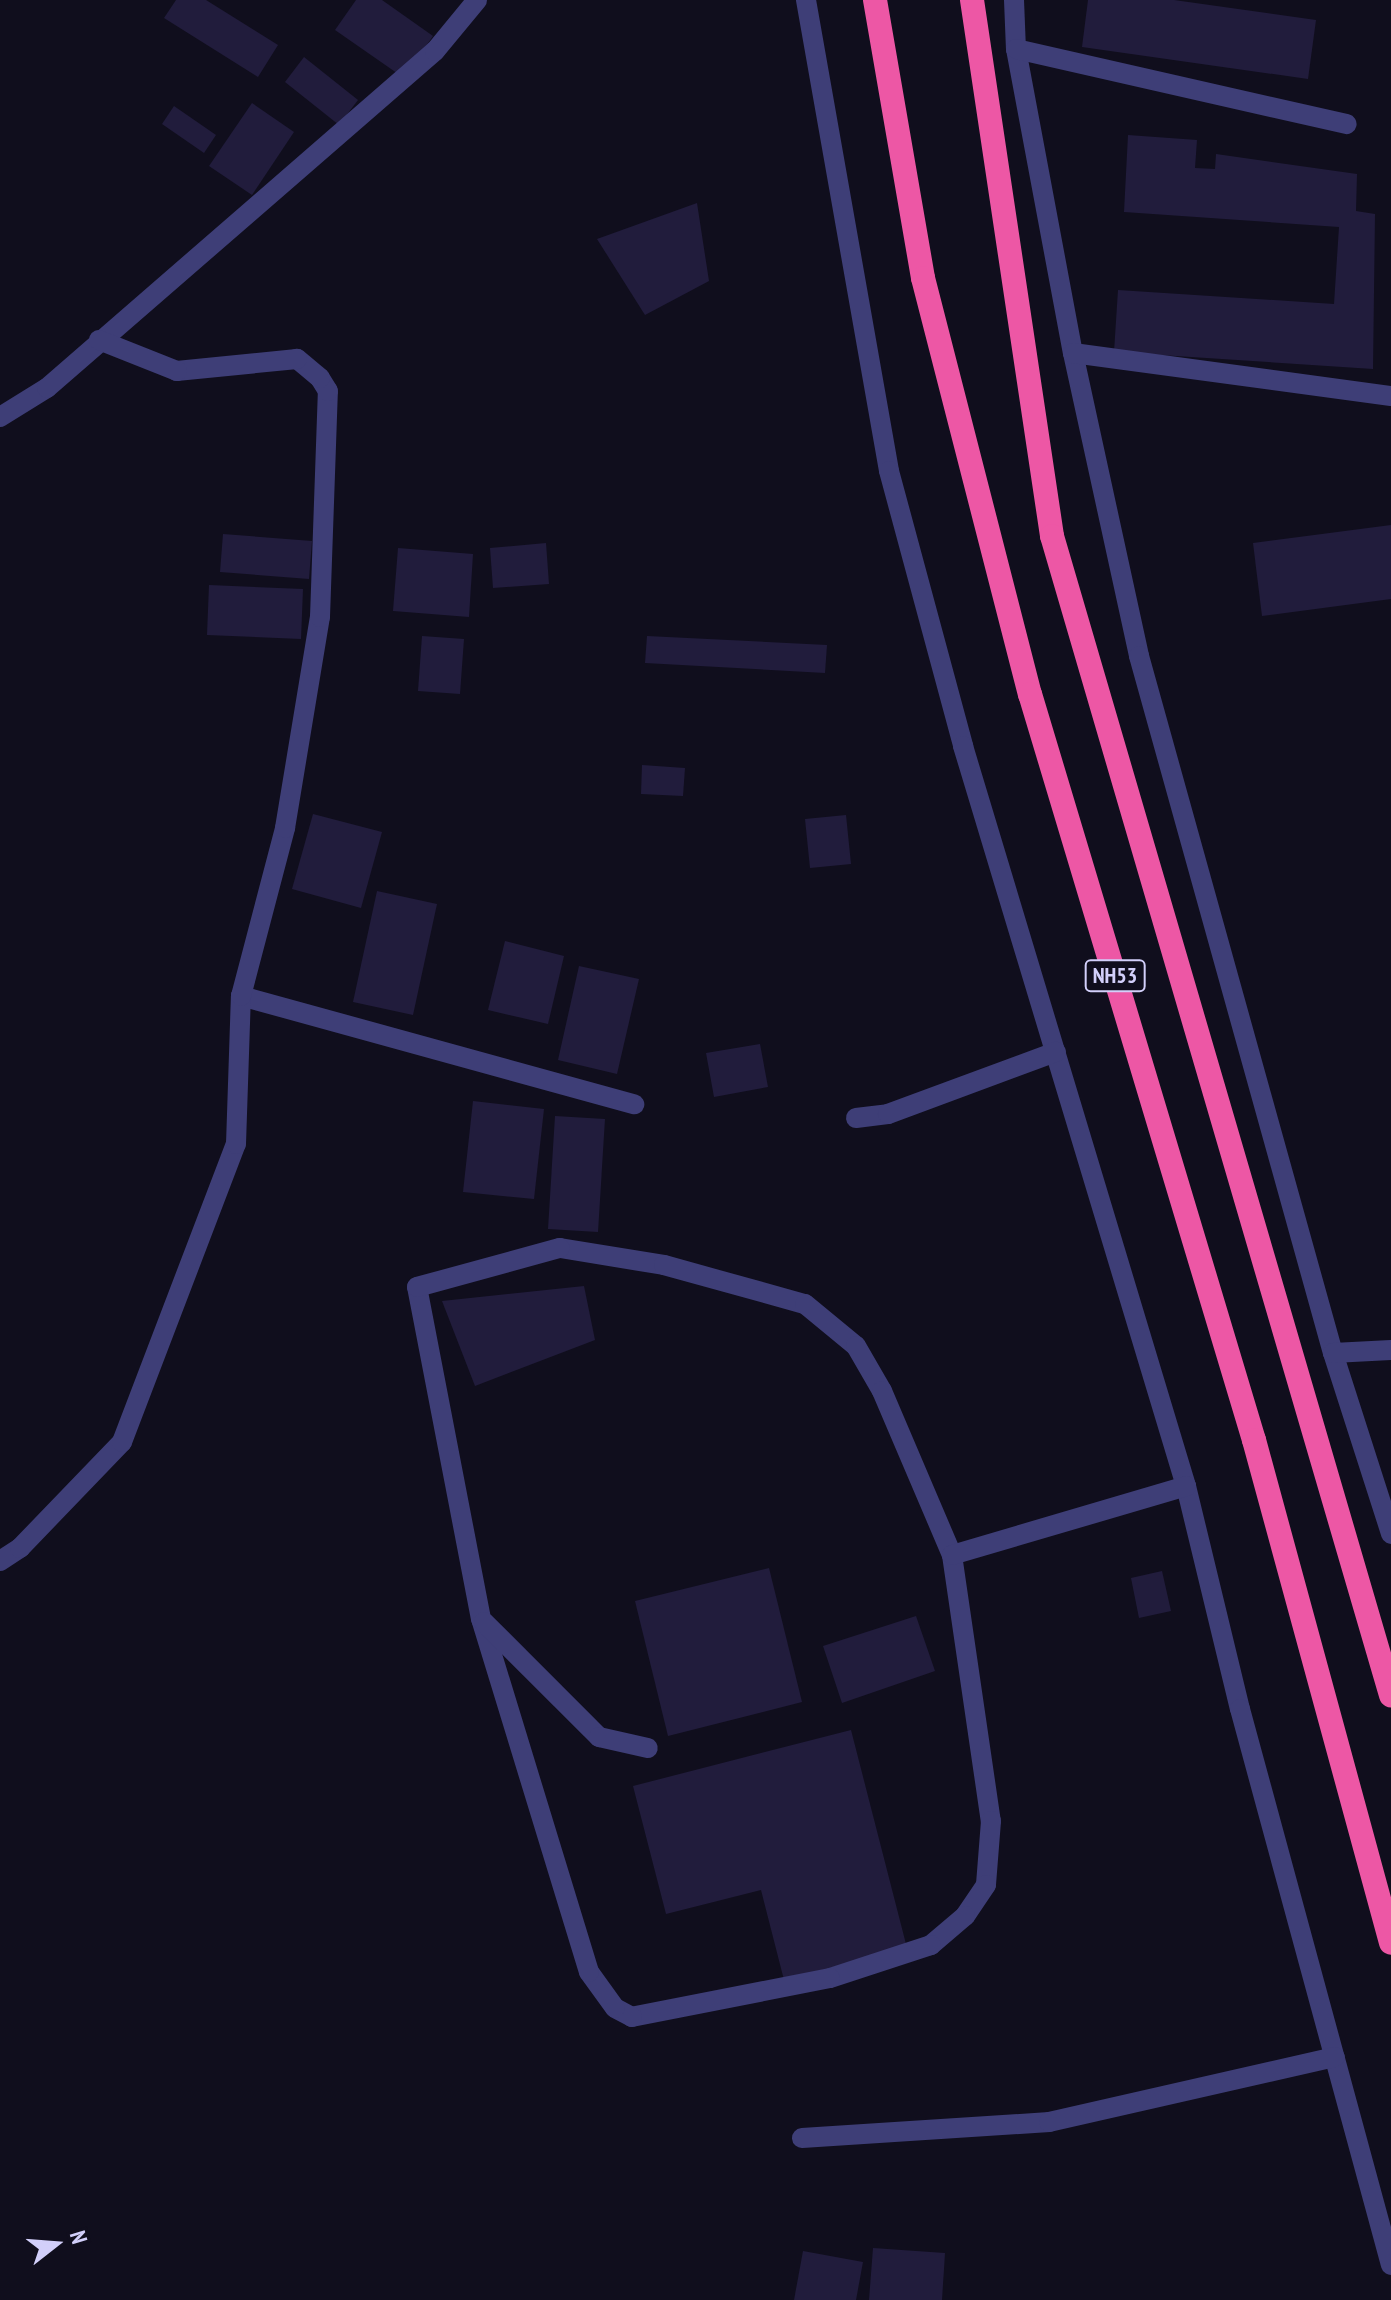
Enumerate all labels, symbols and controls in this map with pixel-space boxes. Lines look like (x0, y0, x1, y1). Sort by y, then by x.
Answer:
road number: NH53 (1083, 958, 1147, 994)
north arrow (16, 2204, 96, 2284)
text: N (64, 2227, 94, 2247)

